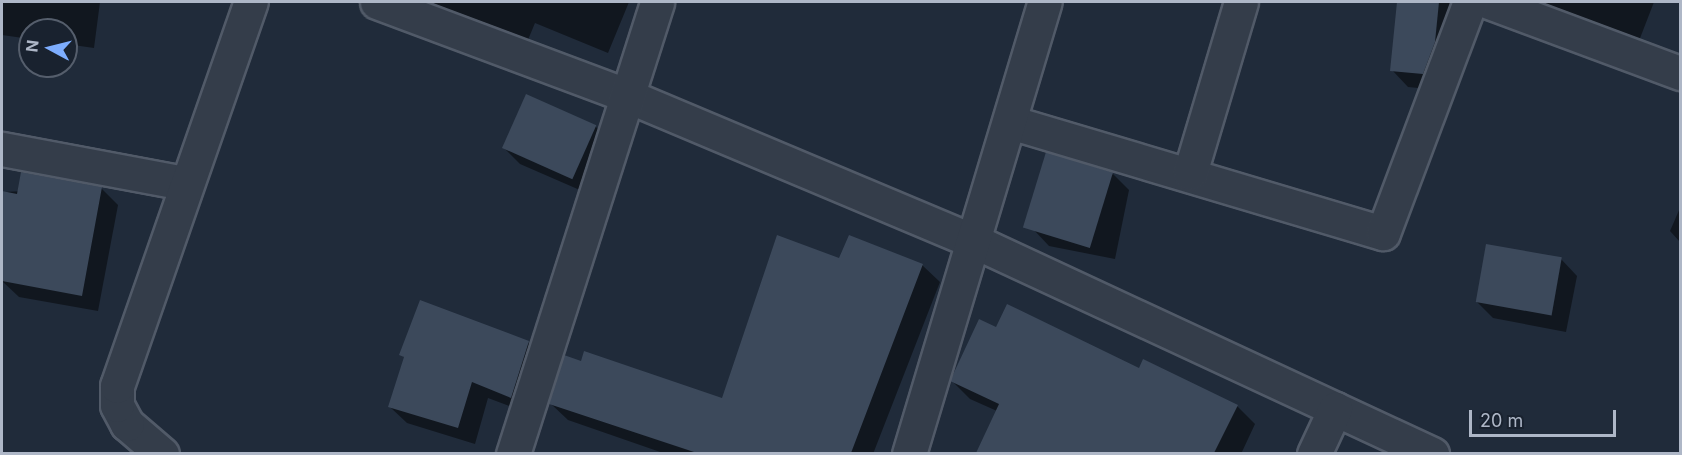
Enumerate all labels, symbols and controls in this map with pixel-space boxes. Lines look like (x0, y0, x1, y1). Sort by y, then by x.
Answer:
north arrow (18, 18, 78, 78)
text: N (21, 39, 43, 53)
scale bar (1472, 398, 1619, 436)
text: 20 m (1480, 410, 1523, 431)

